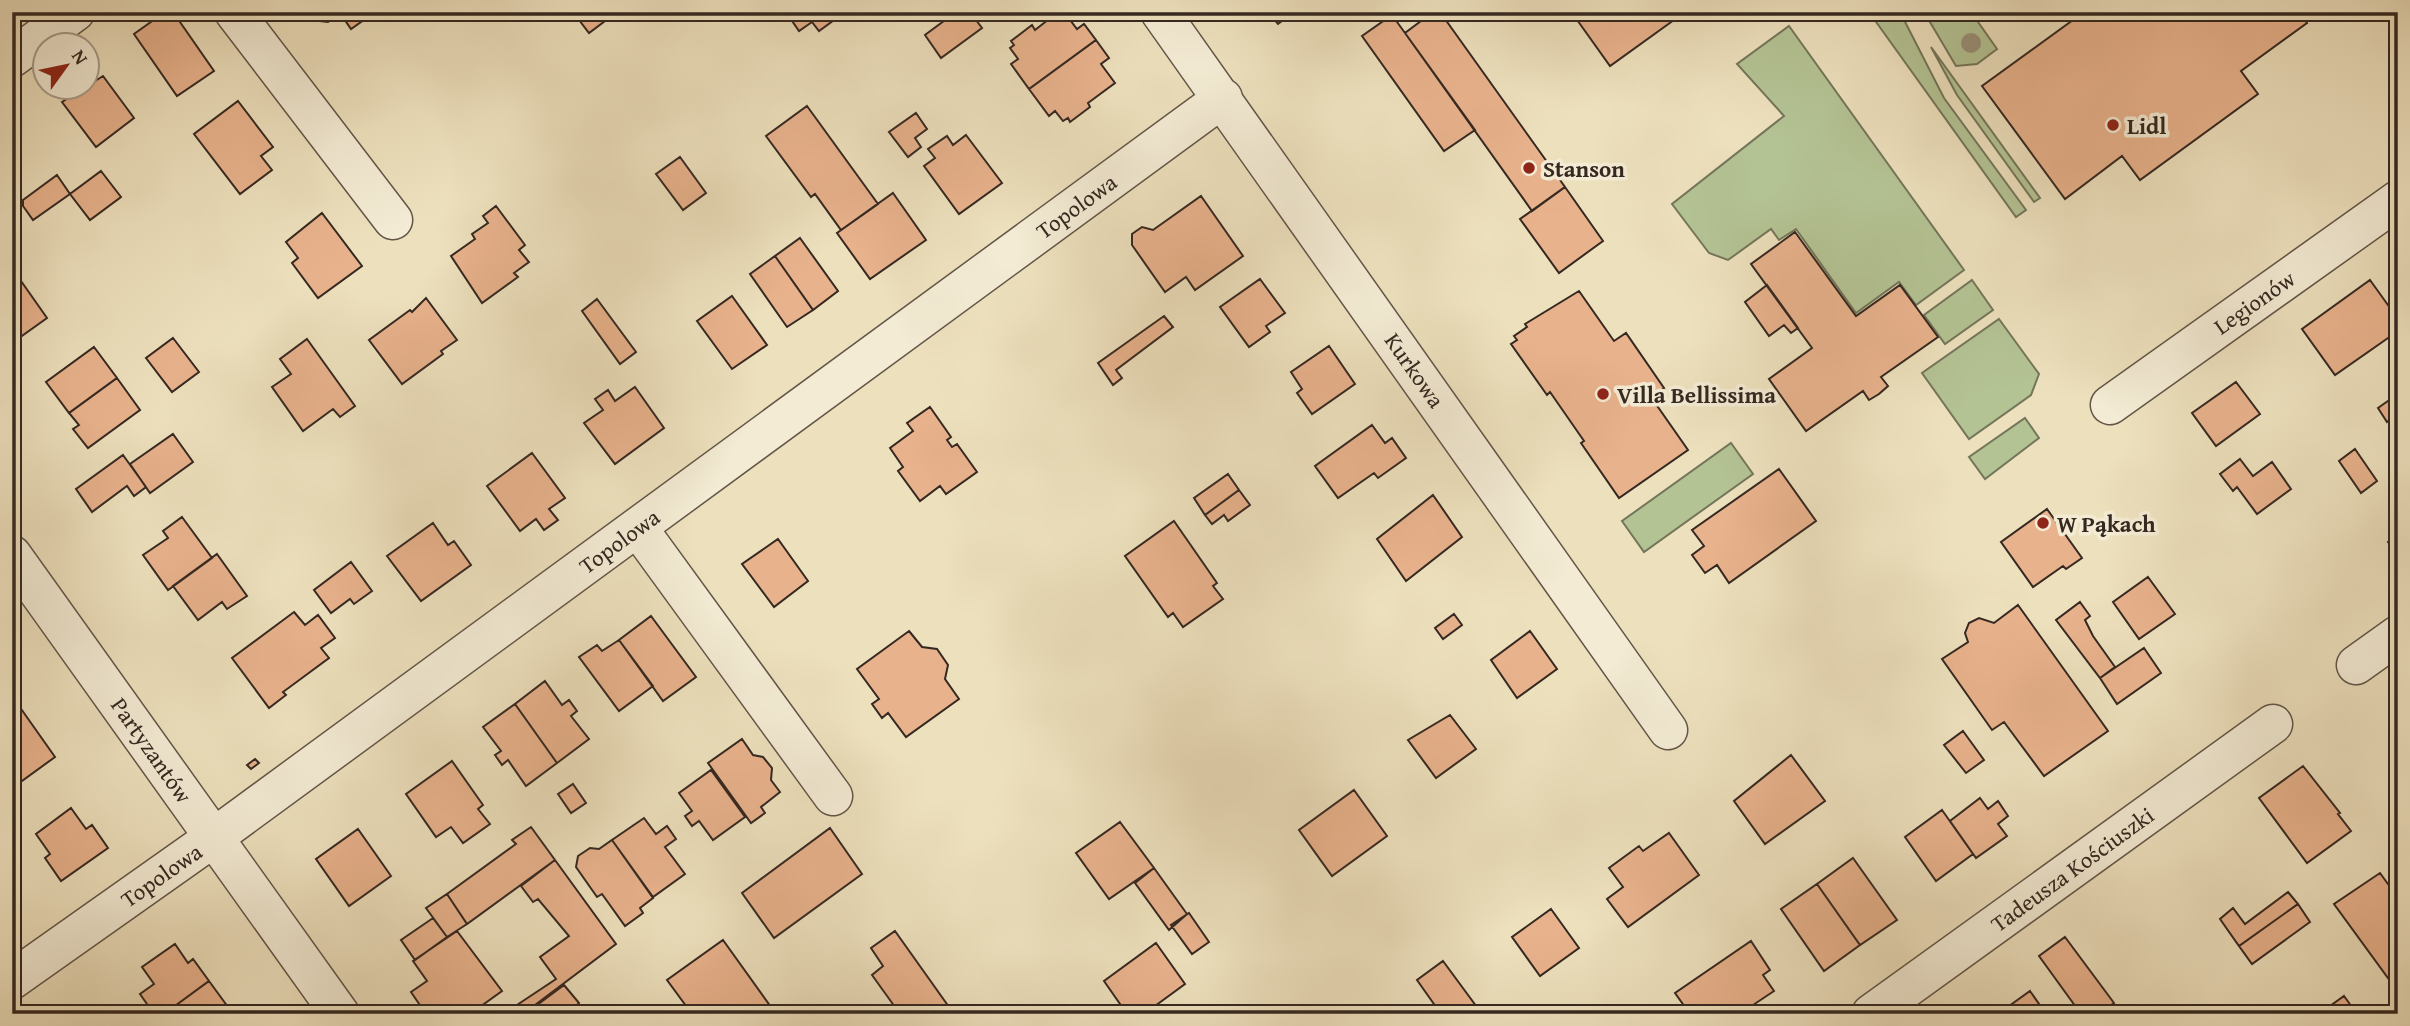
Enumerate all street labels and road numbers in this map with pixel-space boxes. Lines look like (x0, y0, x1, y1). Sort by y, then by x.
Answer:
street label: Topolowa (1029, 165, 1123, 247)
street label: Legionów (2207, 262, 2302, 342)
street label: Kurkowa (1377, 326, 1453, 414)
street label: Topolowa (572, 500, 666, 582)
street label: Partyzantów (103, 690, 201, 810)
street label: Tadeusza Kościuszki (1984, 799, 2160, 939)
street label: Topolowa (114, 835, 208, 915)

